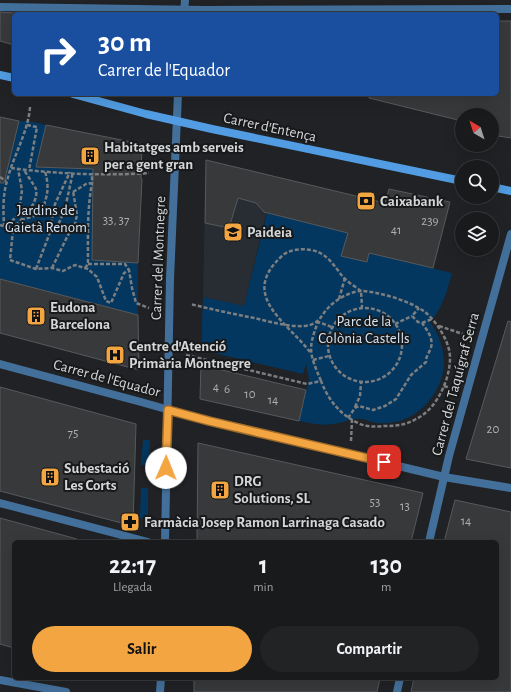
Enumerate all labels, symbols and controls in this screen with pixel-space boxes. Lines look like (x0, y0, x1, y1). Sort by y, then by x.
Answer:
icon: right (32, 28, 84, 80)
text: 30 m (98, 29, 151, 57)
text: Carrer de l'Equador (98, 62, 230, 80)
north arrow (455, 108, 499, 152)
map controls (455, 108, 499, 256)
street label: Carrer d'Entença (222, 110, 318, 145)
place label: Habitatges amb serveis per a gent gran (104, 140, 244, 172)
building icon: Habitatges amb serveis per a gent gran (79, 145, 101, 167)
button: search (455, 160, 499, 204)
bank icon: Caixabank (355, 190, 377, 212)
place label: Caixabank (380, 194, 444, 209)
street label: Carrer del Montnegre (149, 196, 168, 320)
park label: Jardins de Gaietà Renom (5, 203, 87, 235)
button: layers (455, 212, 499, 256)
house number: 33, 37 (103, 214, 130, 227)
house number: 239 (421, 215, 439, 228)
school or university icon: Paideia (222, 221, 244, 243)
house number: 41 (391, 224, 401, 237)
place label: Paideia (247, 225, 292, 240)
place label: Eudona Barcelona (50, 300, 110, 332)
building icon: Eudona Barcelona (25, 305, 47, 327)
street label: Carrer del Taquígraf Serra (429, 311, 482, 457)
park label: Parc de la Colònia Castells (318, 314, 410, 346)
place label: Centre d'Atenció Primària Montnegre (129, 339, 251, 371)
hospital icon: Centre d'Atenció Primària Montnegre (104, 344, 126, 366)
street label: Carrer de l'Equador (52, 357, 162, 400)
house number: 4 (213, 381, 219, 394)
house number: 6 (224, 383, 230, 396)
house number: 10 (244, 388, 256, 401)
house number: 14 (268, 394, 278, 407)
house number: 20 (487, 423, 500, 436)
house number: 75 (68, 427, 78, 440)
pin (367, 445, 401, 479)
position arrow (145, 447, 187, 489)
icon: arrive (373, 451, 395, 473)
place label: Subestació Les Corts (64, 461, 129, 493)
building icon: Subestació Les Corts (39, 466, 61, 488)
place label: DRG Solutions, SL (234, 474, 310, 506)
building icon: DRG Solutions, SL (209, 479, 231, 501)
house number: 53 (370, 496, 380, 509)
house number: 13 (400, 500, 410, 513)
pharmacy icon: Farmàcia Josep Ramon Larrinaga Casado (119, 511, 141, 533)
place label: Farmàcia Josep Ramon Larrinaga Casado (144, 515, 385, 530)
house number: 14 (461, 515, 471, 528)
text: 22:17 (109, 554, 156, 578)
text: 1 (259, 554, 268, 578)
text: 130 (370, 554, 402, 578)
text: Llegada (113, 581, 152, 594)
text: min (253, 581, 273, 594)
text: m (381, 581, 391, 594)
button: Salir (32, 626, 252, 672)
button: Compartir (260, 626, 479, 672)

